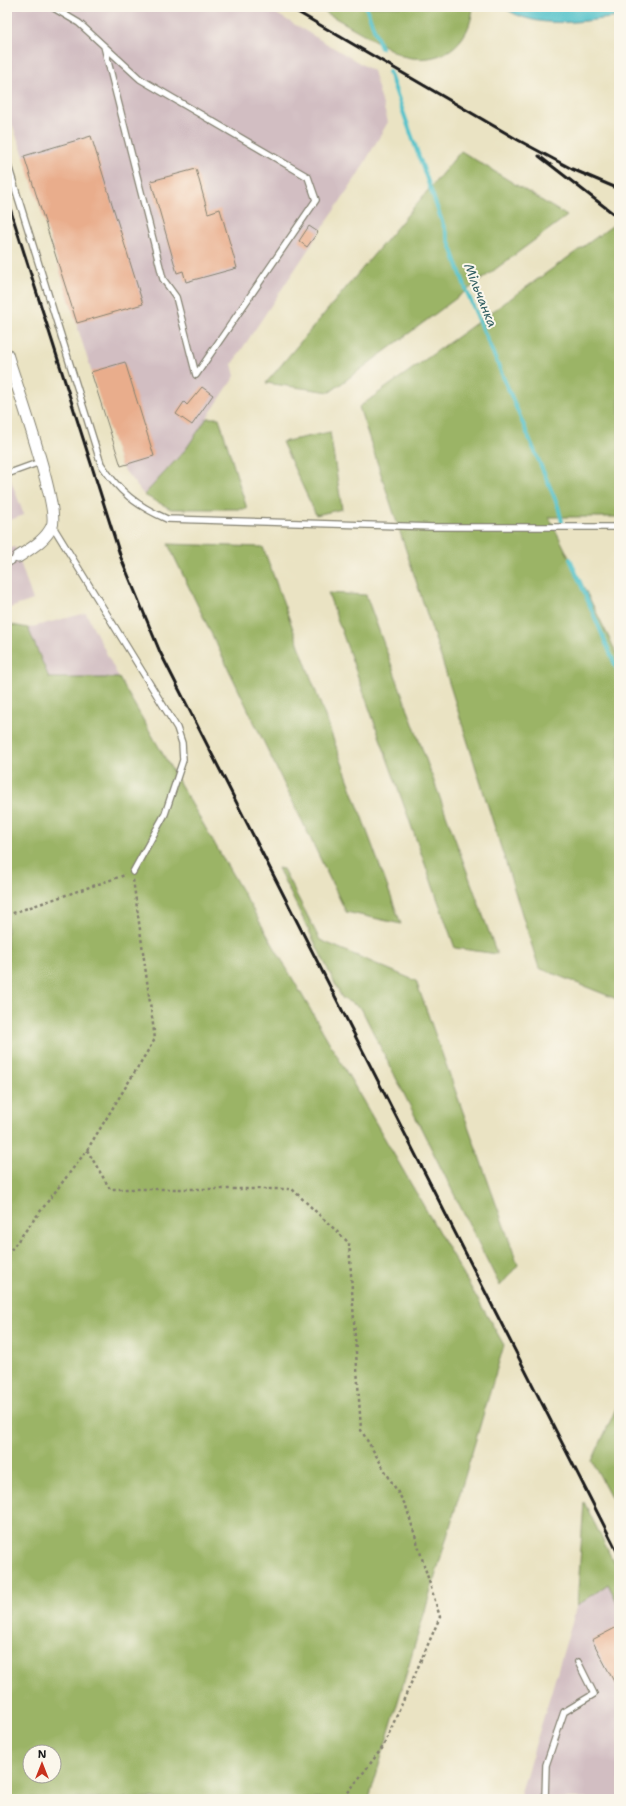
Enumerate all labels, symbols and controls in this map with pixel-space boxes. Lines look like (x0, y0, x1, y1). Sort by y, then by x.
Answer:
water label: Мільчанка (460, 261, 501, 330)
north arrow (22, 1744, 62, 1784)
text: N (38, 1747, 47, 1762)

